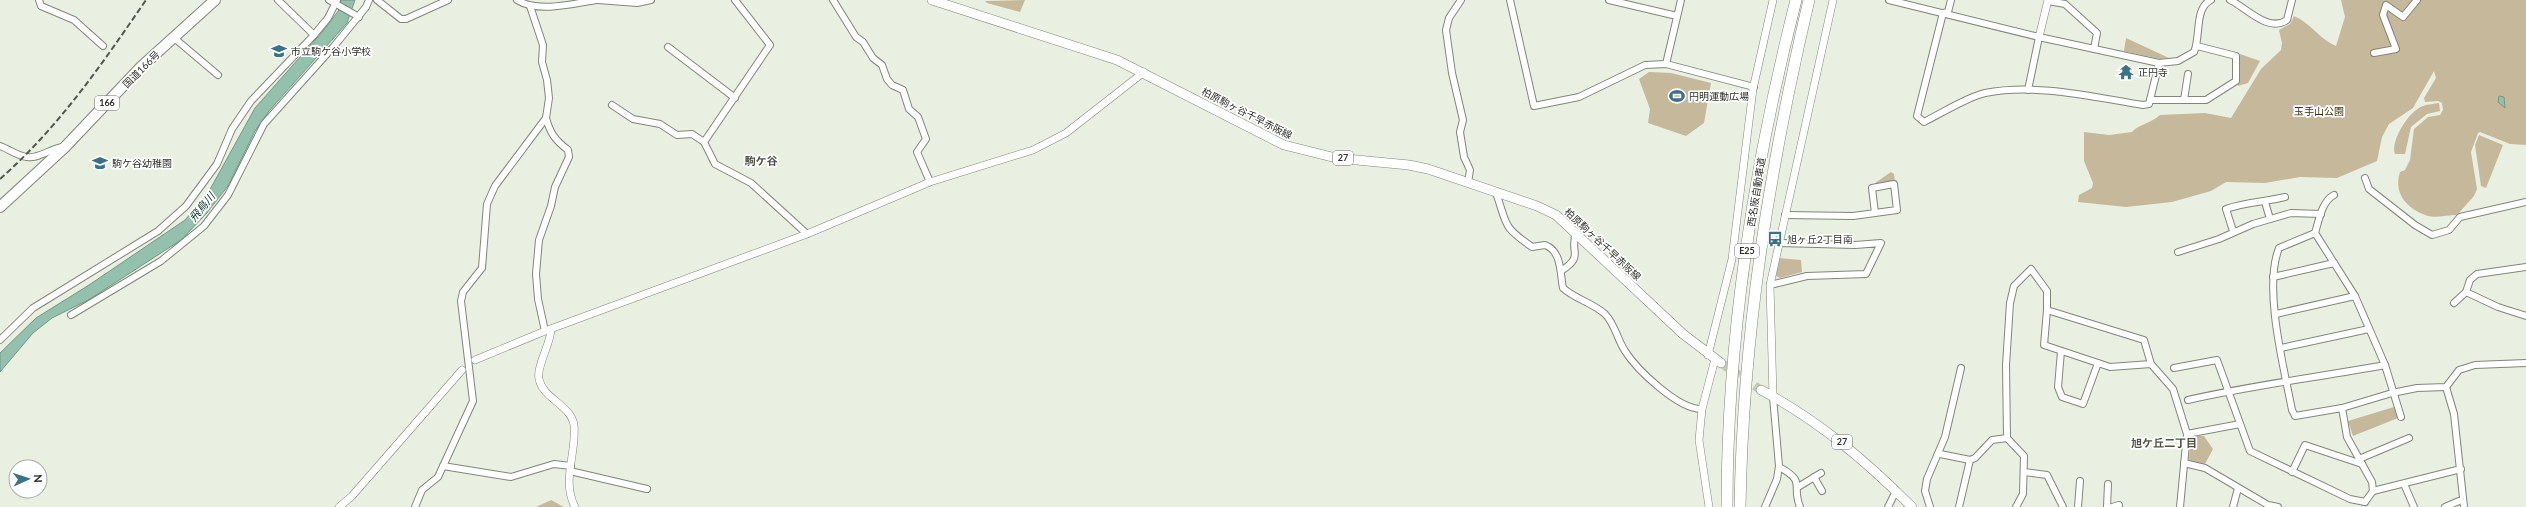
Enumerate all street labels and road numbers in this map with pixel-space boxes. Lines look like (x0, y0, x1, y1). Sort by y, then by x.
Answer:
street label: 国道166号 (120, 48, 162, 90)
street label: 柏原駒ヶ谷千早赤阪線 (1200, 85, 1294, 141)
road number: 166 (95, 96, 119, 110)
road number: 27 (1333, 151, 1353, 165)
street label: 西名阪自動車道 (1745, 156, 1767, 228)
street label: 柏原駒ヶ谷千早赤阪線 (1562, 206, 1644, 282)
road number: E25 (1735, 244, 1759, 258)
road number: 27 (1832, 435, 1852, 449)

